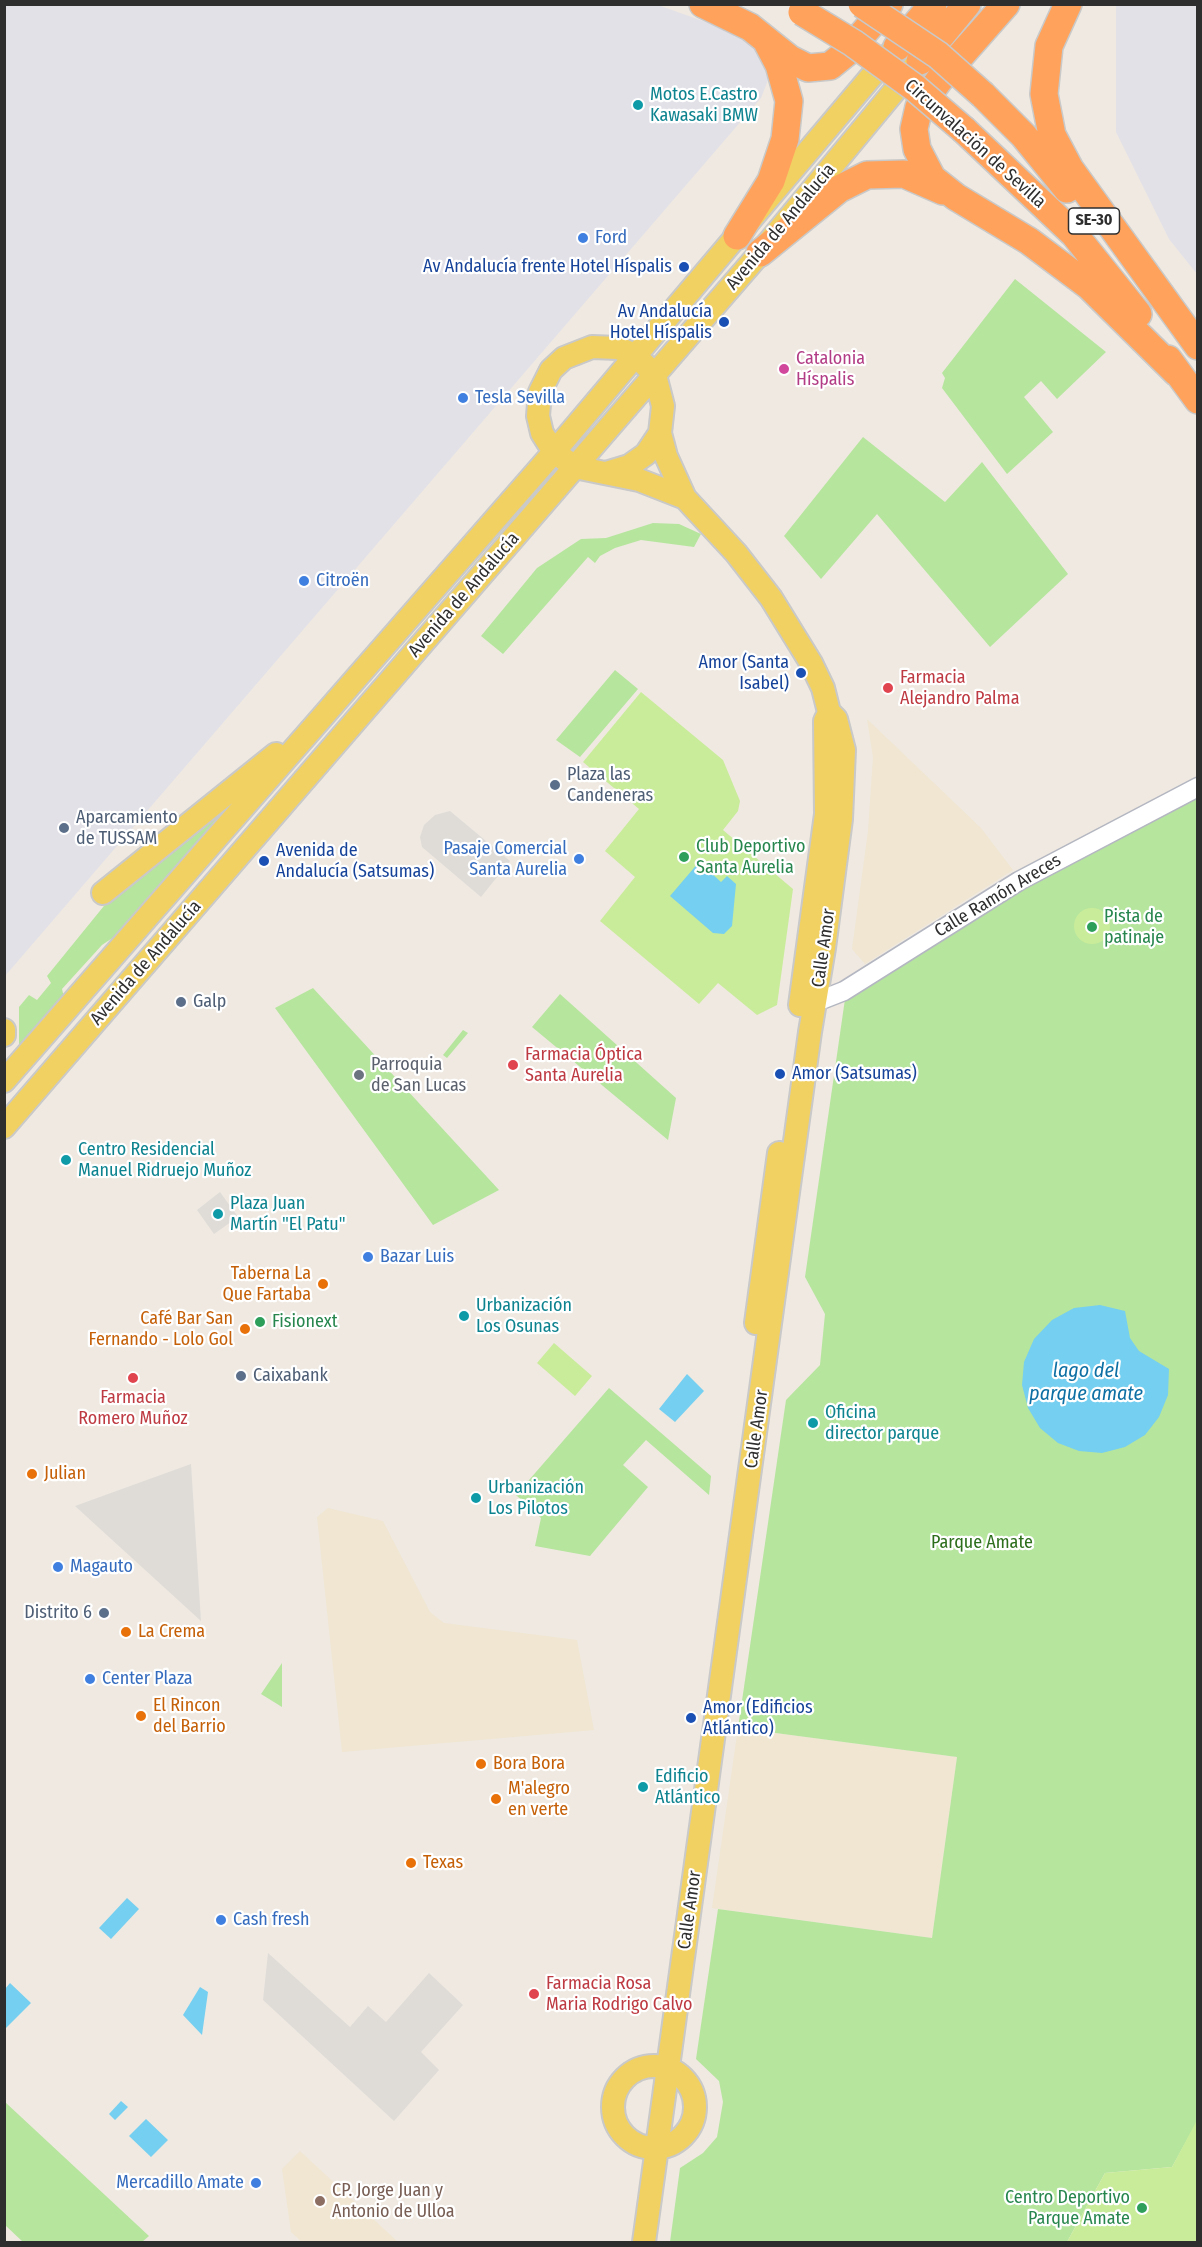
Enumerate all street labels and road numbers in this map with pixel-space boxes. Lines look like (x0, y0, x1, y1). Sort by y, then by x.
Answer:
street label: Circunvalación de Sevilla (900, 75, 1050, 213)
street label: Avenida de Andalucía (722, 159, 840, 295)
road number: SE-30 (1068, 208, 1120, 234)
street label: Avenida de Andalucía (404, 528, 524, 662)
street label: Calle Ramón Areces (931, 850, 1065, 942)
street label: Avenida de Andalucía (86, 896, 206, 1030)
street label: Calle Amor (808, 907, 840, 989)
street label: Calle Amor (741, 1388, 773, 1470)
street label: Calle Amor (674, 1869, 706, 1951)

